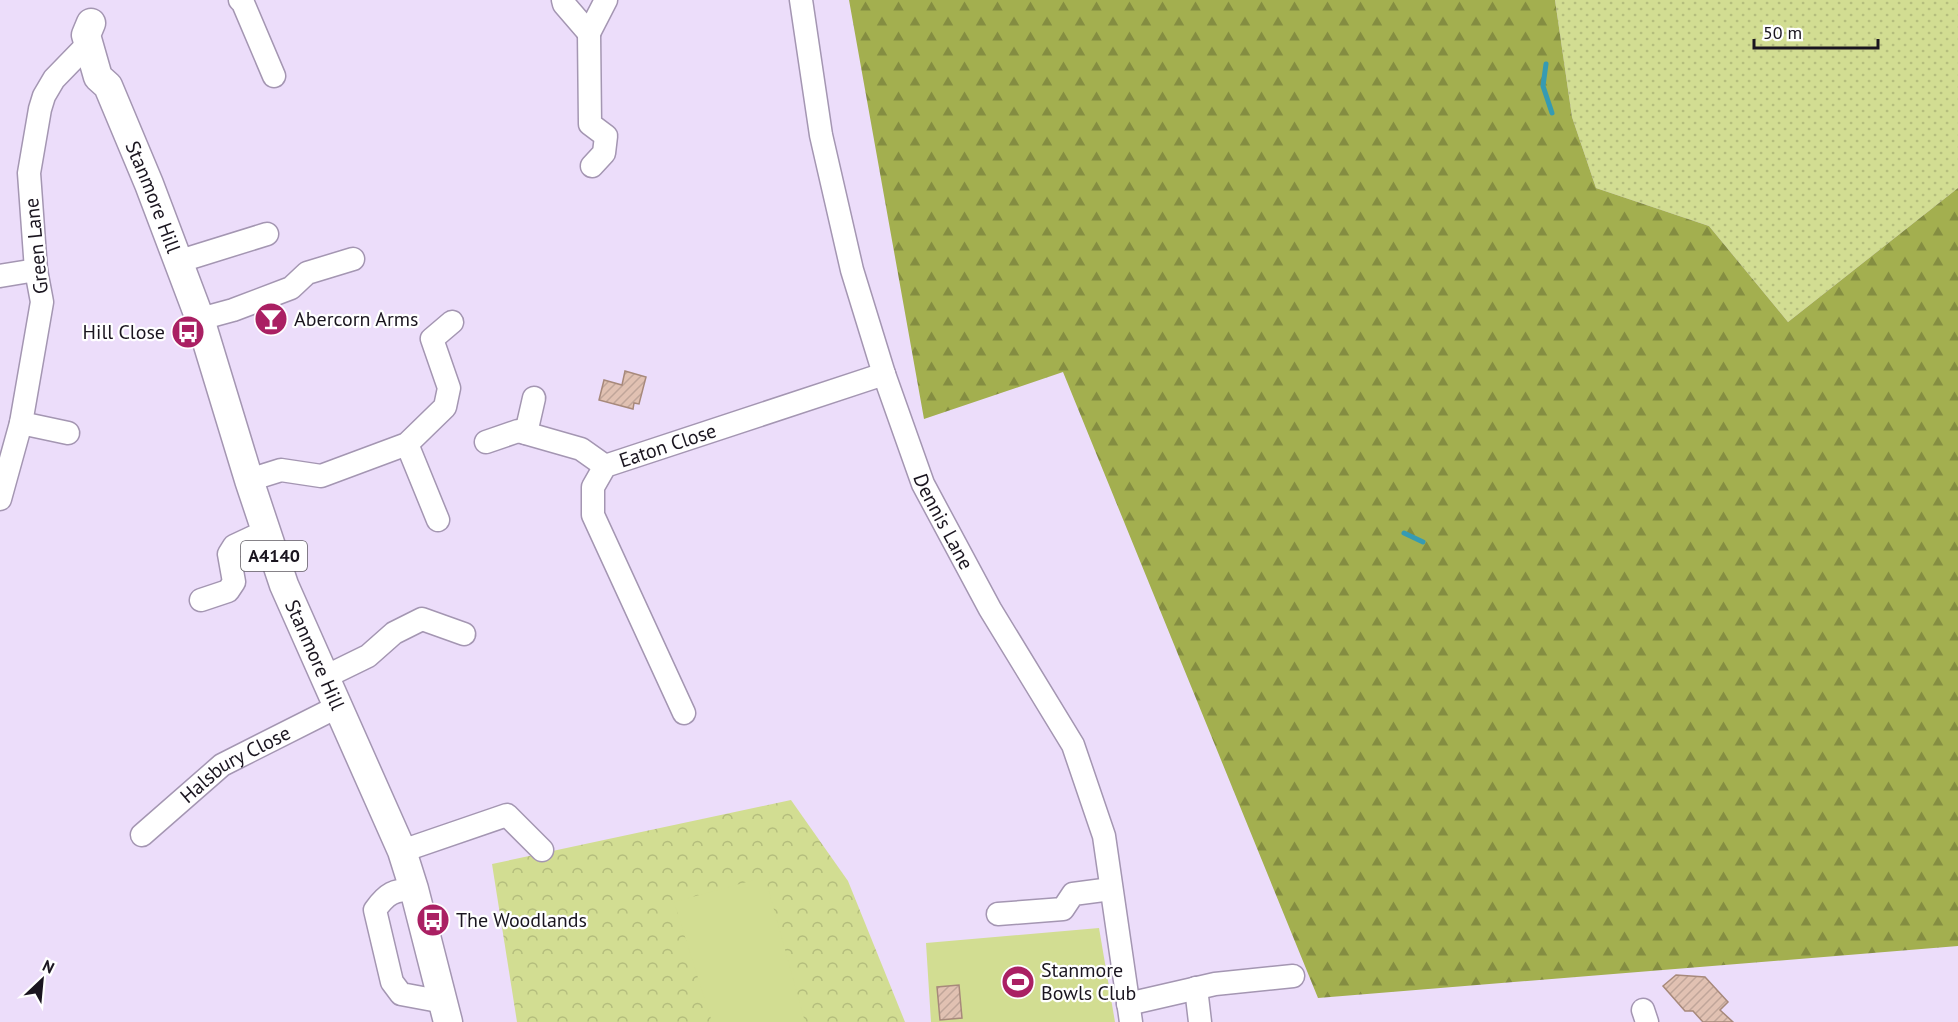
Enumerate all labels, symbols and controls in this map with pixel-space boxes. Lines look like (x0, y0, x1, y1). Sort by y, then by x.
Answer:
scale bar (1754, 12, 1878, 50)
text: 50 m (1763, 21, 1802, 44)
street label: Stanmore Hill (119, 137, 187, 257)
street label: Green Lane (18, 197, 54, 295)
bar icon: Abercorn Arms (253, 301, 289, 337)
place label: Abercorn Arms (294, 306, 418, 332)
bus stop icon: Hill Close (170, 314, 206, 350)
place label: Hill Close (83, 319, 165, 345)
street label: Eaton Close (616, 417, 720, 473)
street label: Dennis Lane (907, 470, 979, 574)
road number: A4140 (241, 541, 307, 571)
street label: Stanmore Hill (279, 596, 351, 714)
street label: Halsbury Close (175, 720, 295, 809)
bus stop icon: The Woodlands (415, 902, 451, 938)
place label: The Woodlands (456, 907, 587, 933)
north arrow (12, 950, 72, 1010)
text: N (39, 955, 58, 978)
place label: Stanmore Bowls Club (1041, 957, 1136, 1006)
sports icon: Stanmore Bowls Club (1000, 964, 1036, 1000)

